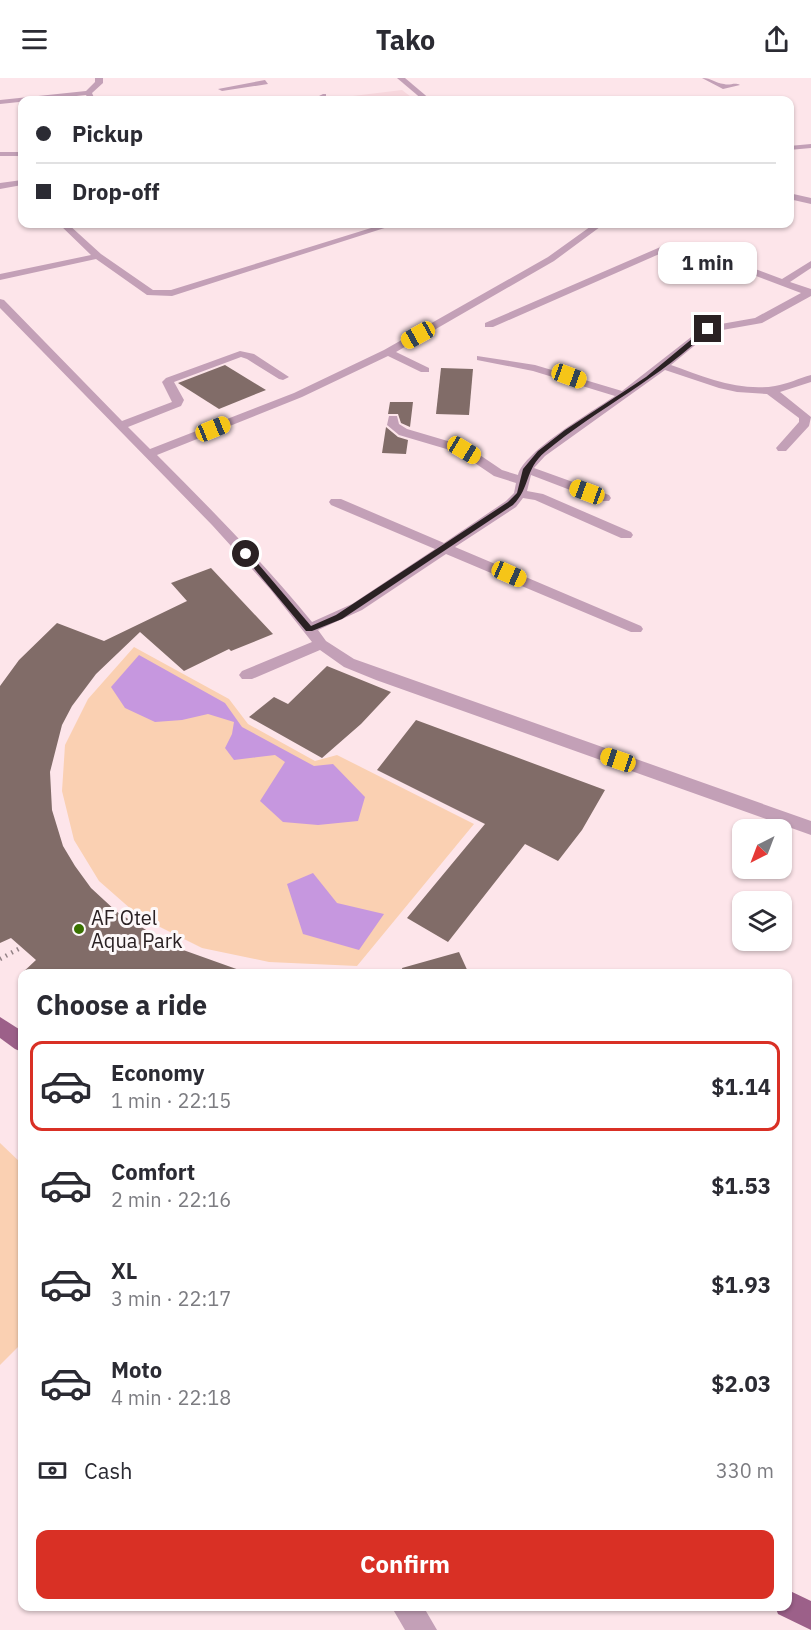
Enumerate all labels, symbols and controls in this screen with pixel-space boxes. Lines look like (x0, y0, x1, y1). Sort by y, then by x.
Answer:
text: Tako (376, 22, 435, 57)
icon: menu (18, 23, 51, 56)
icon: share (760, 23, 793, 56)
text: Pickup (72, 119, 143, 148)
text: Drop-off (72, 177, 159, 206)
callout: 1 min (658, 242, 758, 284)
text: 1 min (681, 249, 734, 276)
route end (694, 315, 721, 342)
car (398, 318, 438, 352)
car (549, 361, 589, 391)
car (193, 414, 233, 444)
car (444, 433, 484, 467)
car (567, 477, 607, 507)
route start (232, 540, 259, 567)
car (489, 558, 529, 590)
car (598, 746, 638, 774)
north arrow (732, 819, 792, 879)
map controls (732, 819, 792, 951)
button: layers (732, 891, 792, 951)
place label: AF Otel Aqua Park (91, 904, 183, 954)
marker: AF Otel Aqua Park (72, 922, 86, 936)
text: Choose a ride (36, 987, 207, 1022)
text: Economy (111, 1058, 205, 1087)
icon: car (39, 1059, 93, 1113)
text: $1.14 (711, 1072, 771, 1101)
text: 1 min · 22:15 (111, 1087, 231, 1114)
text: Comfort (111, 1157, 195, 1186)
icon: car (39, 1158, 93, 1212)
text: $1.53 (711, 1171, 771, 1200)
text: 2 min · 22:16 (111, 1186, 231, 1213)
text: XL (111, 1256, 137, 1285)
icon: car (39, 1257, 93, 1311)
text: $1.93 (711, 1270, 771, 1299)
text: 3 min · 22:17 (111, 1285, 231, 1312)
text: Moto (111, 1355, 162, 1384)
icon: car (39, 1356, 93, 1410)
text: $2.03 (711, 1369, 771, 1398)
text: 4 min · 22:18 (111, 1384, 231, 1411)
icon: cash (36, 1454, 69, 1487)
text: Cash (84, 1456, 133, 1485)
text: 330 m (716, 1457, 774, 1484)
button: Confirm (36, 1530, 774, 1599)

